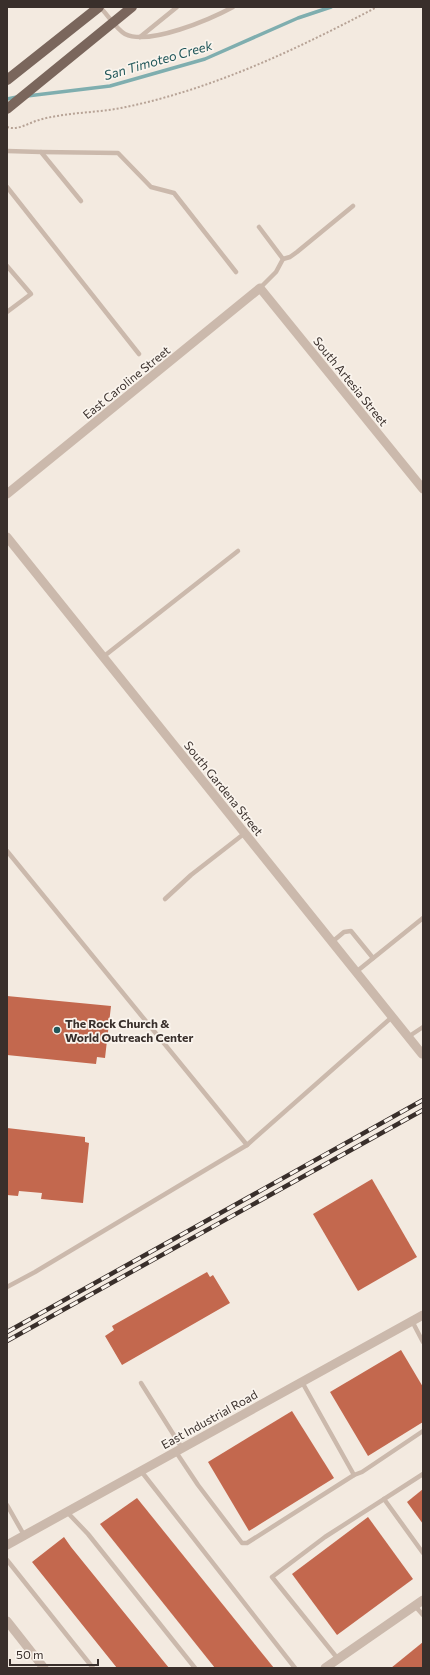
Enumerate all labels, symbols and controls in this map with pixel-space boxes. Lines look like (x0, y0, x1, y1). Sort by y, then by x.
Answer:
water label: San Timoteo Creek (102, 37, 215, 83)
street label: South Artesia Street (311, 334, 391, 428)
street label: East Caroline Street (80, 343, 172, 421)
street label: South Gardena Street (182, 738, 266, 838)
place label: The Rock Church & World Outreach Center (65, 1016, 193, 1044)
marker: The Rock Church & World Outreach Center (52, 1025, 62, 1035)
street label: East Industrial Road (158, 1387, 260, 1451)
scale bar (10, 1641, 98, 1667)
text: 50 m (16, 1647, 44, 1661)

